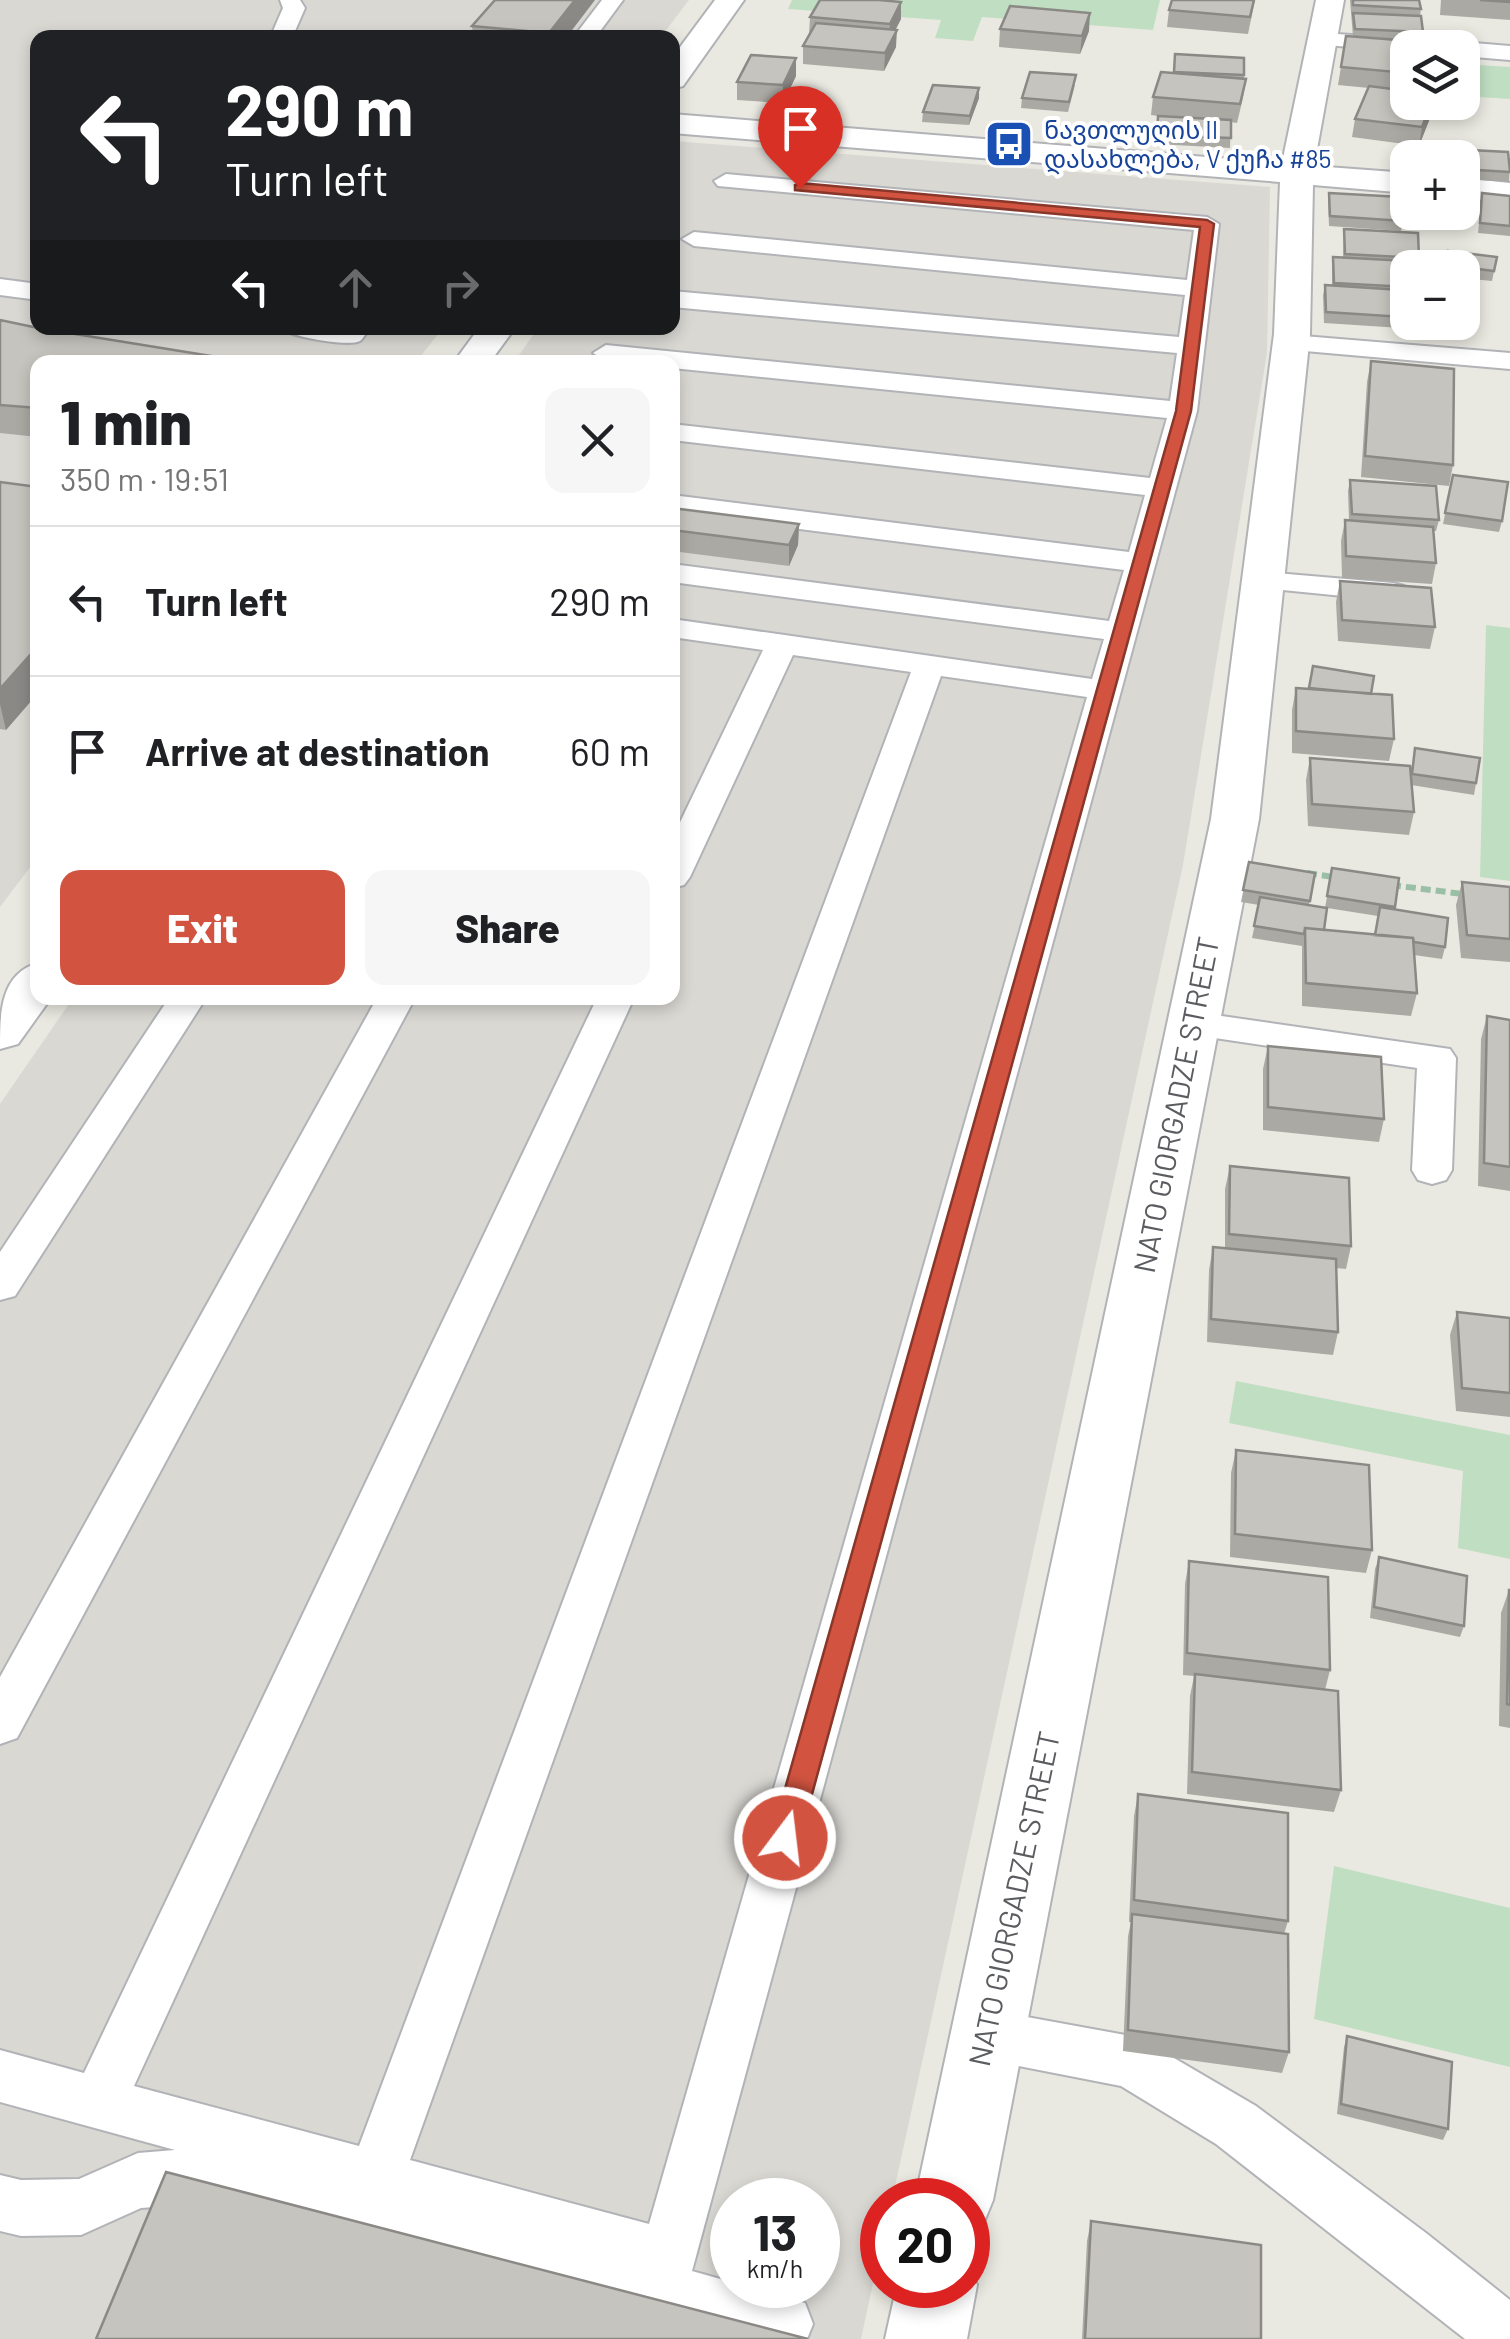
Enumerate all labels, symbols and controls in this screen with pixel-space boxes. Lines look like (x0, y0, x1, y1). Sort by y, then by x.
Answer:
map controls (1390, 30, 1480, 340)
button: layers (1390, 30, 1480, 120)
text: 290 m (225, 66, 414, 150)
icon: left (60, 70, 190, 200)
pin (758, 86, 843, 189)
icon: arrive (773, 101, 828, 156)
place label: ნავთლუღის II დასახლება, V ქუჩა #85 (1044, 114, 1331, 175)
bus stop icon: ნავთლუღის II დასახლება, V ქუჩა #85 (983, 118, 1035, 170)
button: + (1390, 140, 1480, 230)
text: Turn left (225, 151, 389, 205)
button: − (1390, 250, 1480, 340)
icon: left (223, 260, 278, 315)
icon: ahead (328, 260, 383, 315)
icon: right (433, 260, 488, 315)
text: 1 min (60, 385, 192, 457)
button: close (545, 388, 650, 493)
text: 350 m · 19:51 (60, 459, 229, 497)
icon: left (60, 574, 115, 629)
text: Turn left (145, 578, 288, 624)
text: 290 m (549, 578, 650, 624)
icon: arrive (60, 724, 115, 779)
text: Arrive at destination (145, 728, 490, 774)
text: 60 m (570, 728, 650, 774)
button: Exit (60, 870, 345, 985)
button: Share (365, 870, 650, 985)
street label: NATO GIORGADZE STREET (1125, 934, 1225, 1276)
street label: NATO GIORGADZE STREET (960, 1728, 1066, 2069)
position arrow (733, 1786, 837, 1890)
speed limit sign: 20 (860, 2178, 990, 2308)
text: 13 (753, 2201, 797, 2261)
text: km/h (747, 2253, 803, 2283)

